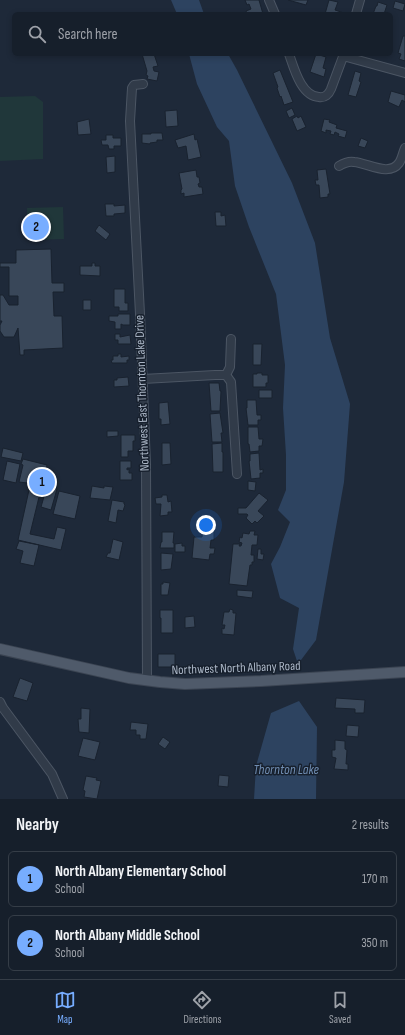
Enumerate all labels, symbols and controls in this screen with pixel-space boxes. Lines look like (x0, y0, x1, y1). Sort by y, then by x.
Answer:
search box (12, 12, 393, 56)
icon: search (26, 23, 48, 45)
text: Search here (58, 25, 118, 44)
pin: 2 (23, 212, 49, 242)
street label: Northwest East Thornton Lake Drive (131, 315, 153, 471)
pin: 1 (29, 467, 55, 497)
your location (196, 515, 216, 535)
street label: Northwest North Albany Road (171, 658, 301, 678)
water label: Thornton Lake (253, 761, 319, 778)
text: Nearby (16, 815, 59, 835)
text: 2 results (352, 817, 389, 833)
text: North Albany Elementary School (55, 862, 226, 881)
text: 1 (27, 871, 33, 887)
text: 170 m (362, 871, 388, 887)
text: School (55, 881, 85, 897)
text: North Albany Middle School (55, 926, 200, 945)
text: 2 (27, 935, 33, 951)
text: 350 m (361, 935, 388, 951)
text: School (55, 945, 85, 961)
tab: Map (54, 989, 76, 1026)
tab: Directions (184, 989, 221, 1026)
tab: Saved (329, 989, 351, 1026)

